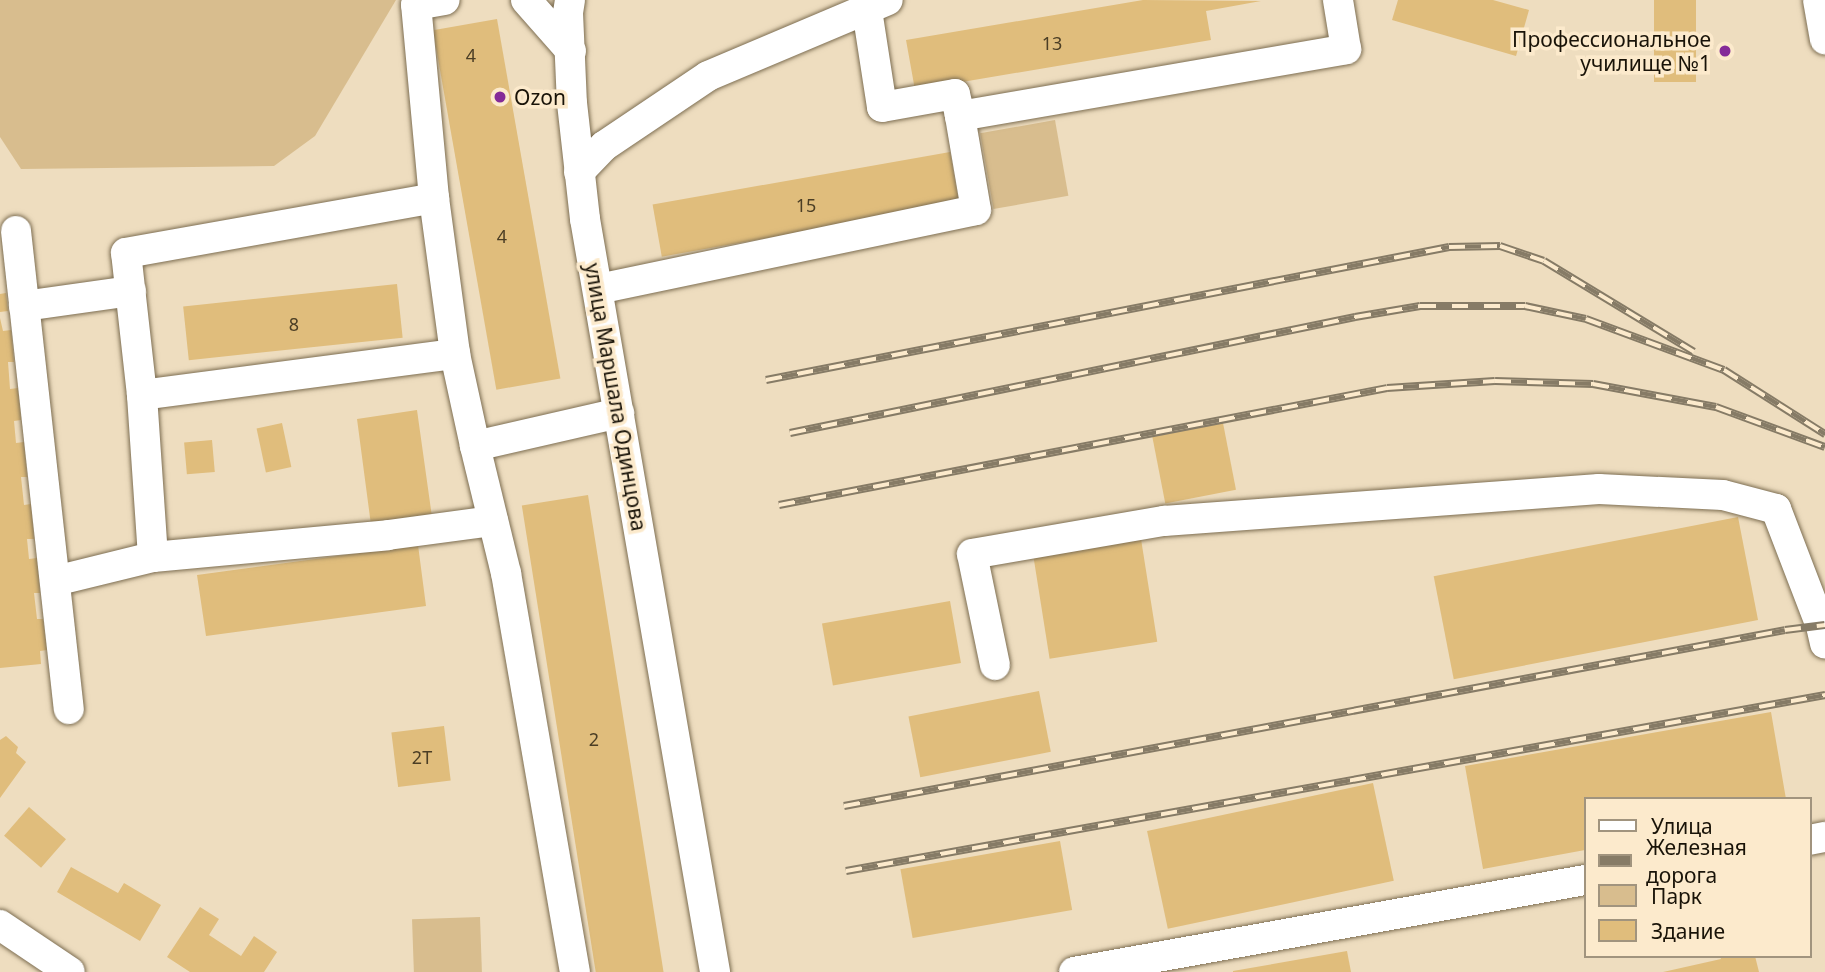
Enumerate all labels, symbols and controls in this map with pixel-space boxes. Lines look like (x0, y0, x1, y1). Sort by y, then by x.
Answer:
place label: Профессиональное училище №1 (1512, 26, 1711, 76)
house number: 13 (1042, 32, 1062, 54)
marker: Профессиональное училище №1 (1717, 43, 1733, 59)
house number: 4 (466, 44, 476, 66)
place label: Ozon (514, 84, 566, 110)
marker: Ozon (492, 89, 508, 105)
house number: 15 (796, 194, 816, 216)
house number: 4 (497, 225, 507, 247)
street label: улица Маршала Одинцова (580, 261, 652, 533)
house number: 8 (289, 313, 299, 335)
house number: 2 (589, 728, 599, 750)
house number: 2Т (412, 746, 432, 768)
legend (1584, 797, 1811, 958)
text: Улица (1651, 812, 1713, 840)
text: Железная дорога (1646, 833, 1747, 889)
text: Парк (1651, 882, 1702, 910)
text: Здание (1651, 917, 1725, 945)

